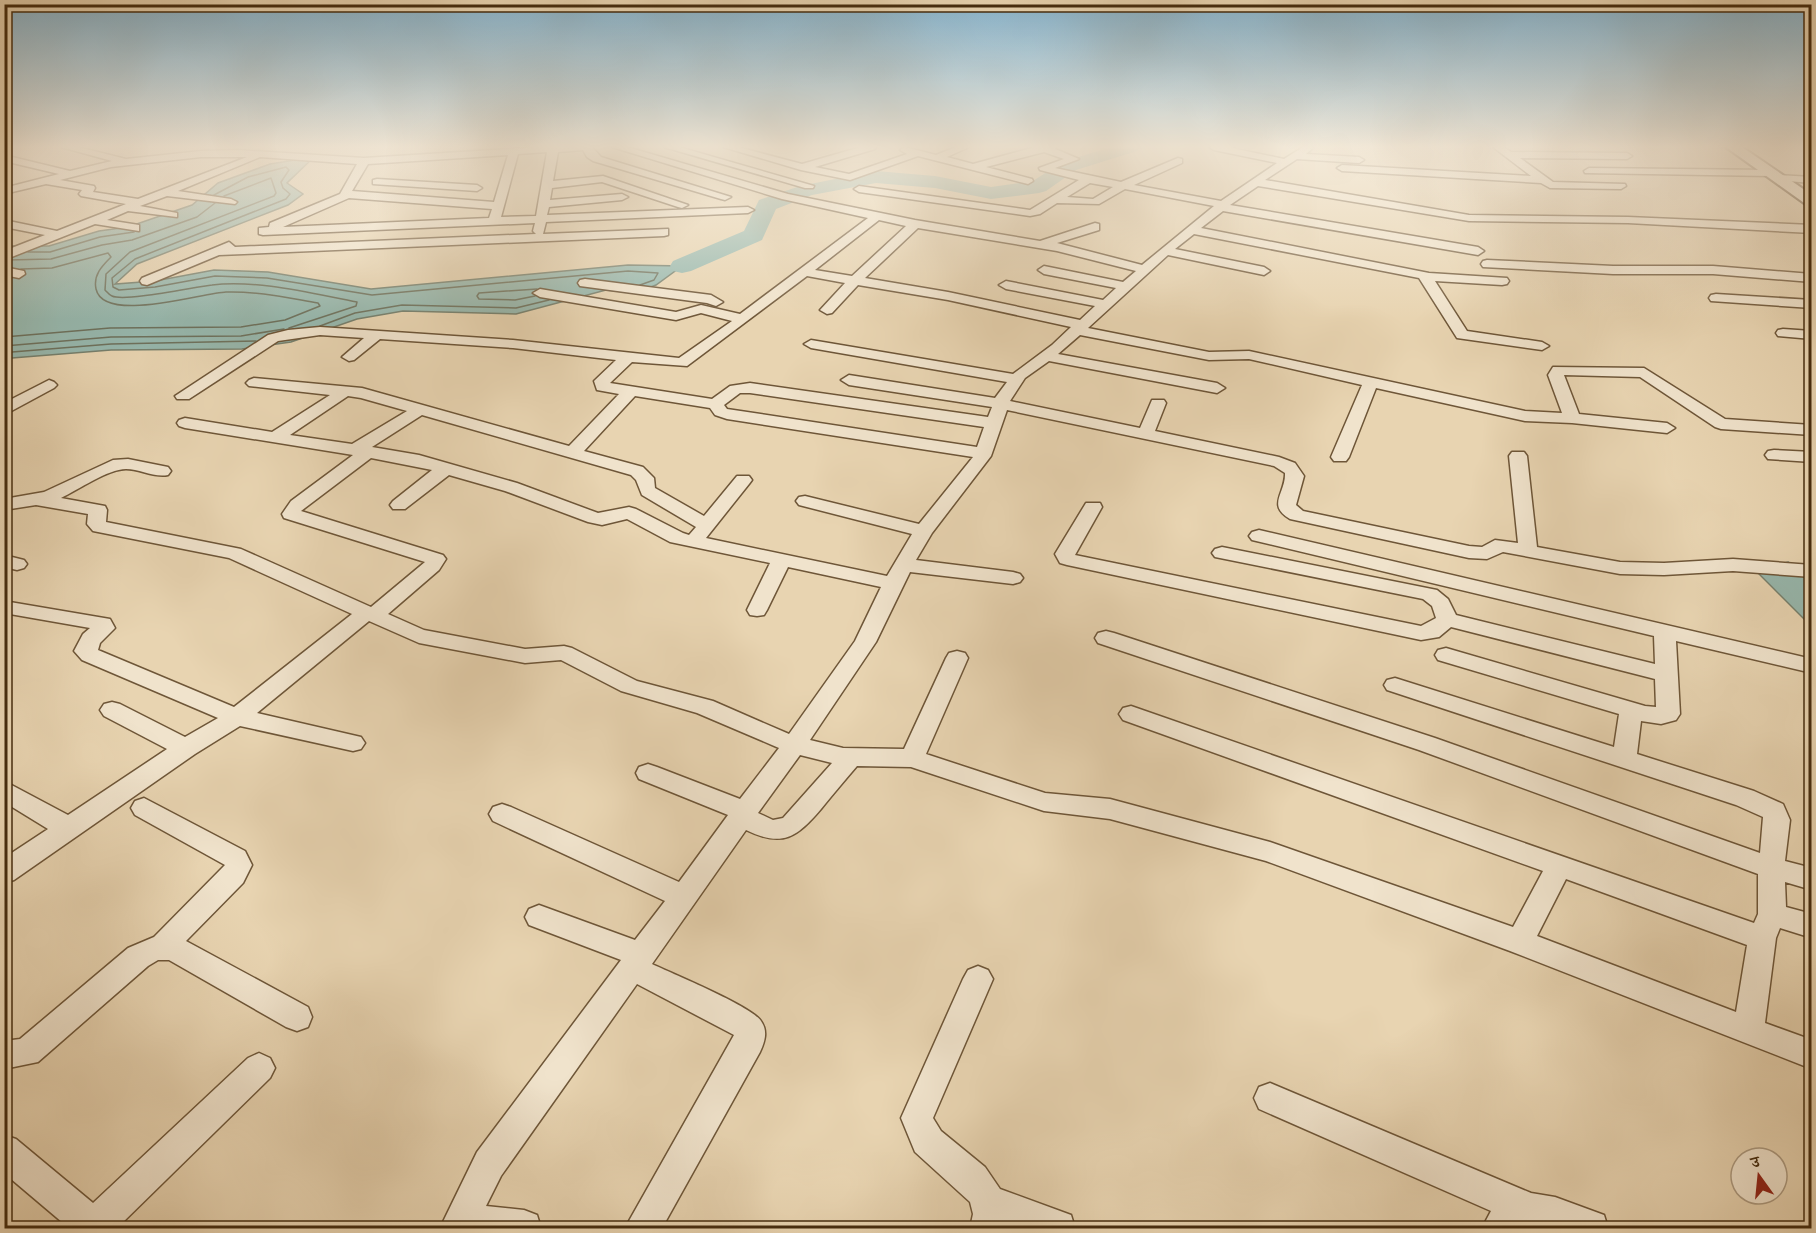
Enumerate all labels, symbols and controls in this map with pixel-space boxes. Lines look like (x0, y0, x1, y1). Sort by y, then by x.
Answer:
north arrow (1729, 1146, 1789, 1206)
text: उ (1748, 1151, 1764, 1173)

